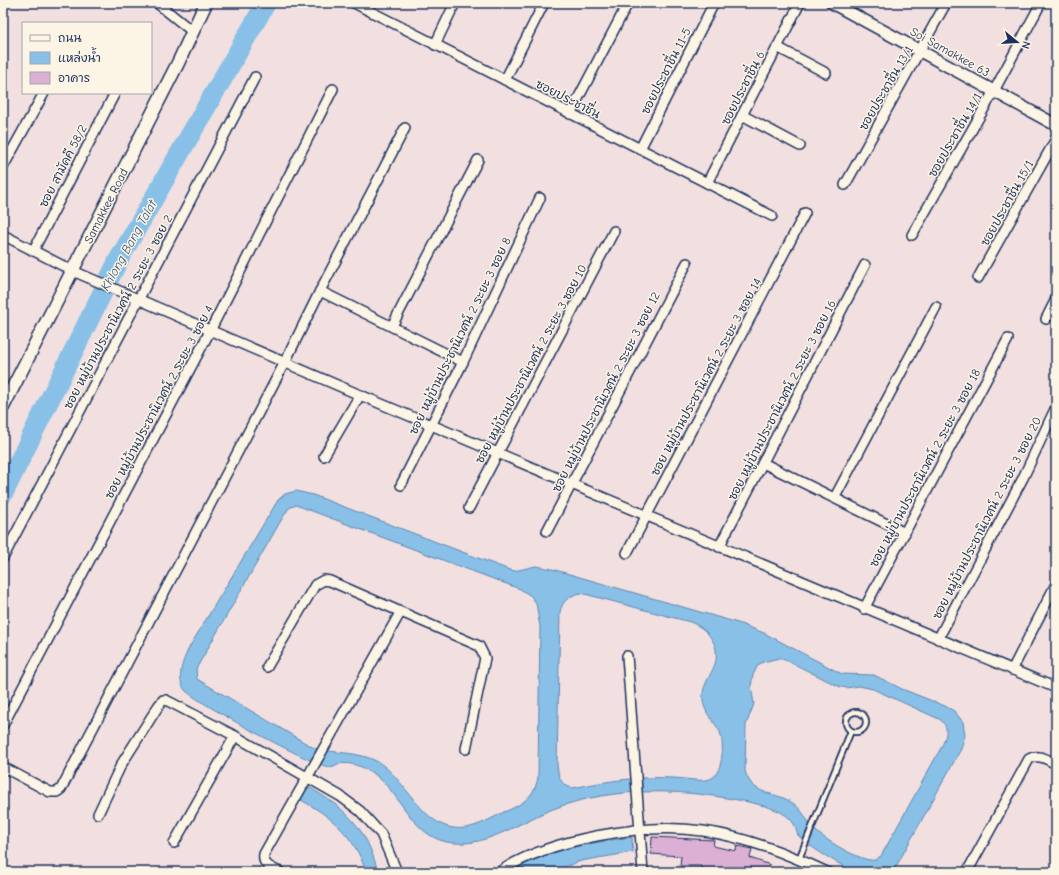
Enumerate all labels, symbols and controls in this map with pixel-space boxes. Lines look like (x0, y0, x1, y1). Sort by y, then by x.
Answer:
legend (22, 22, 152, 94)
north arrow (997, 22, 1037, 62)
street label: ซอยประชาชื่น 11-5 (635, 24, 694, 117)
street label: Soi Samakkee 63 (908, 24, 992, 80)
text: ถนน (58, 31, 82, 45)
text: N (1019, 40, 1033, 50)
street label: ซอยประชาชื่น 13/1 (853, 41, 916, 133)
text: แหล่งน้ำ (58, 47, 101, 65)
street label: ซอยประชาชื่น 6 (715, 47, 768, 127)
text: อาคาร (58, 71, 90, 85)
street label: ซอยประชาชื่น (533, 73, 604, 121)
street label: ซอยประชาชื่น 14/1 (922, 88, 985, 180)
street label: ซอย สามัคคี 58/2 (36, 122, 90, 210)
street label: ซอยประชาชื่น 15/1 (974, 156, 1036, 248)
street label: Samakkee Road (81, 166, 131, 246)
water label: Khlong Bang Talat (97, 196, 160, 293)
street label: ซอย หมู่บ้านประชานิเวศน์ 2 ระยะ 3 ซอย 2 (60, 212, 177, 412)
street label: ซอย หมู่บ้านประชานิเวศน์ 2 ระยะ 3 ซอย 8 (405, 235, 516, 438)
street label: ซอย หมู่บ้านประชานิเวศน์ 2 ระยะ 3 ซอย 10 (471, 262, 591, 467)
street label: ซอย หมู่บ้านประชานิเวศน์ 2 ระยะ 3 ซอย 14 (647, 275, 766, 479)
street label: ซอย หมู่บ้านประชานิเวศน์ 2 ระยะ 3 ซอย 12 (548, 289, 665, 495)
street label: ซอย หมู่บ้านประชานิเวศน์ 2 ระยะ 3 ซอย 16 (724, 297, 841, 503)
street label: ซอย หมู่บ้านประชานิเวศน์ 2 ระยะ 3 ซอย 4 (101, 302, 218, 502)
street label: ซอย หมู่บ้านประชานิเวศน์ 2 ระยะ 3 ซอย 18 (866, 366, 985, 570)
street label: ซอย หมู่บ้านประชานิเวศน์ 2 ระยะ 3 ซอย 20 (929, 414, 1046, 622)

